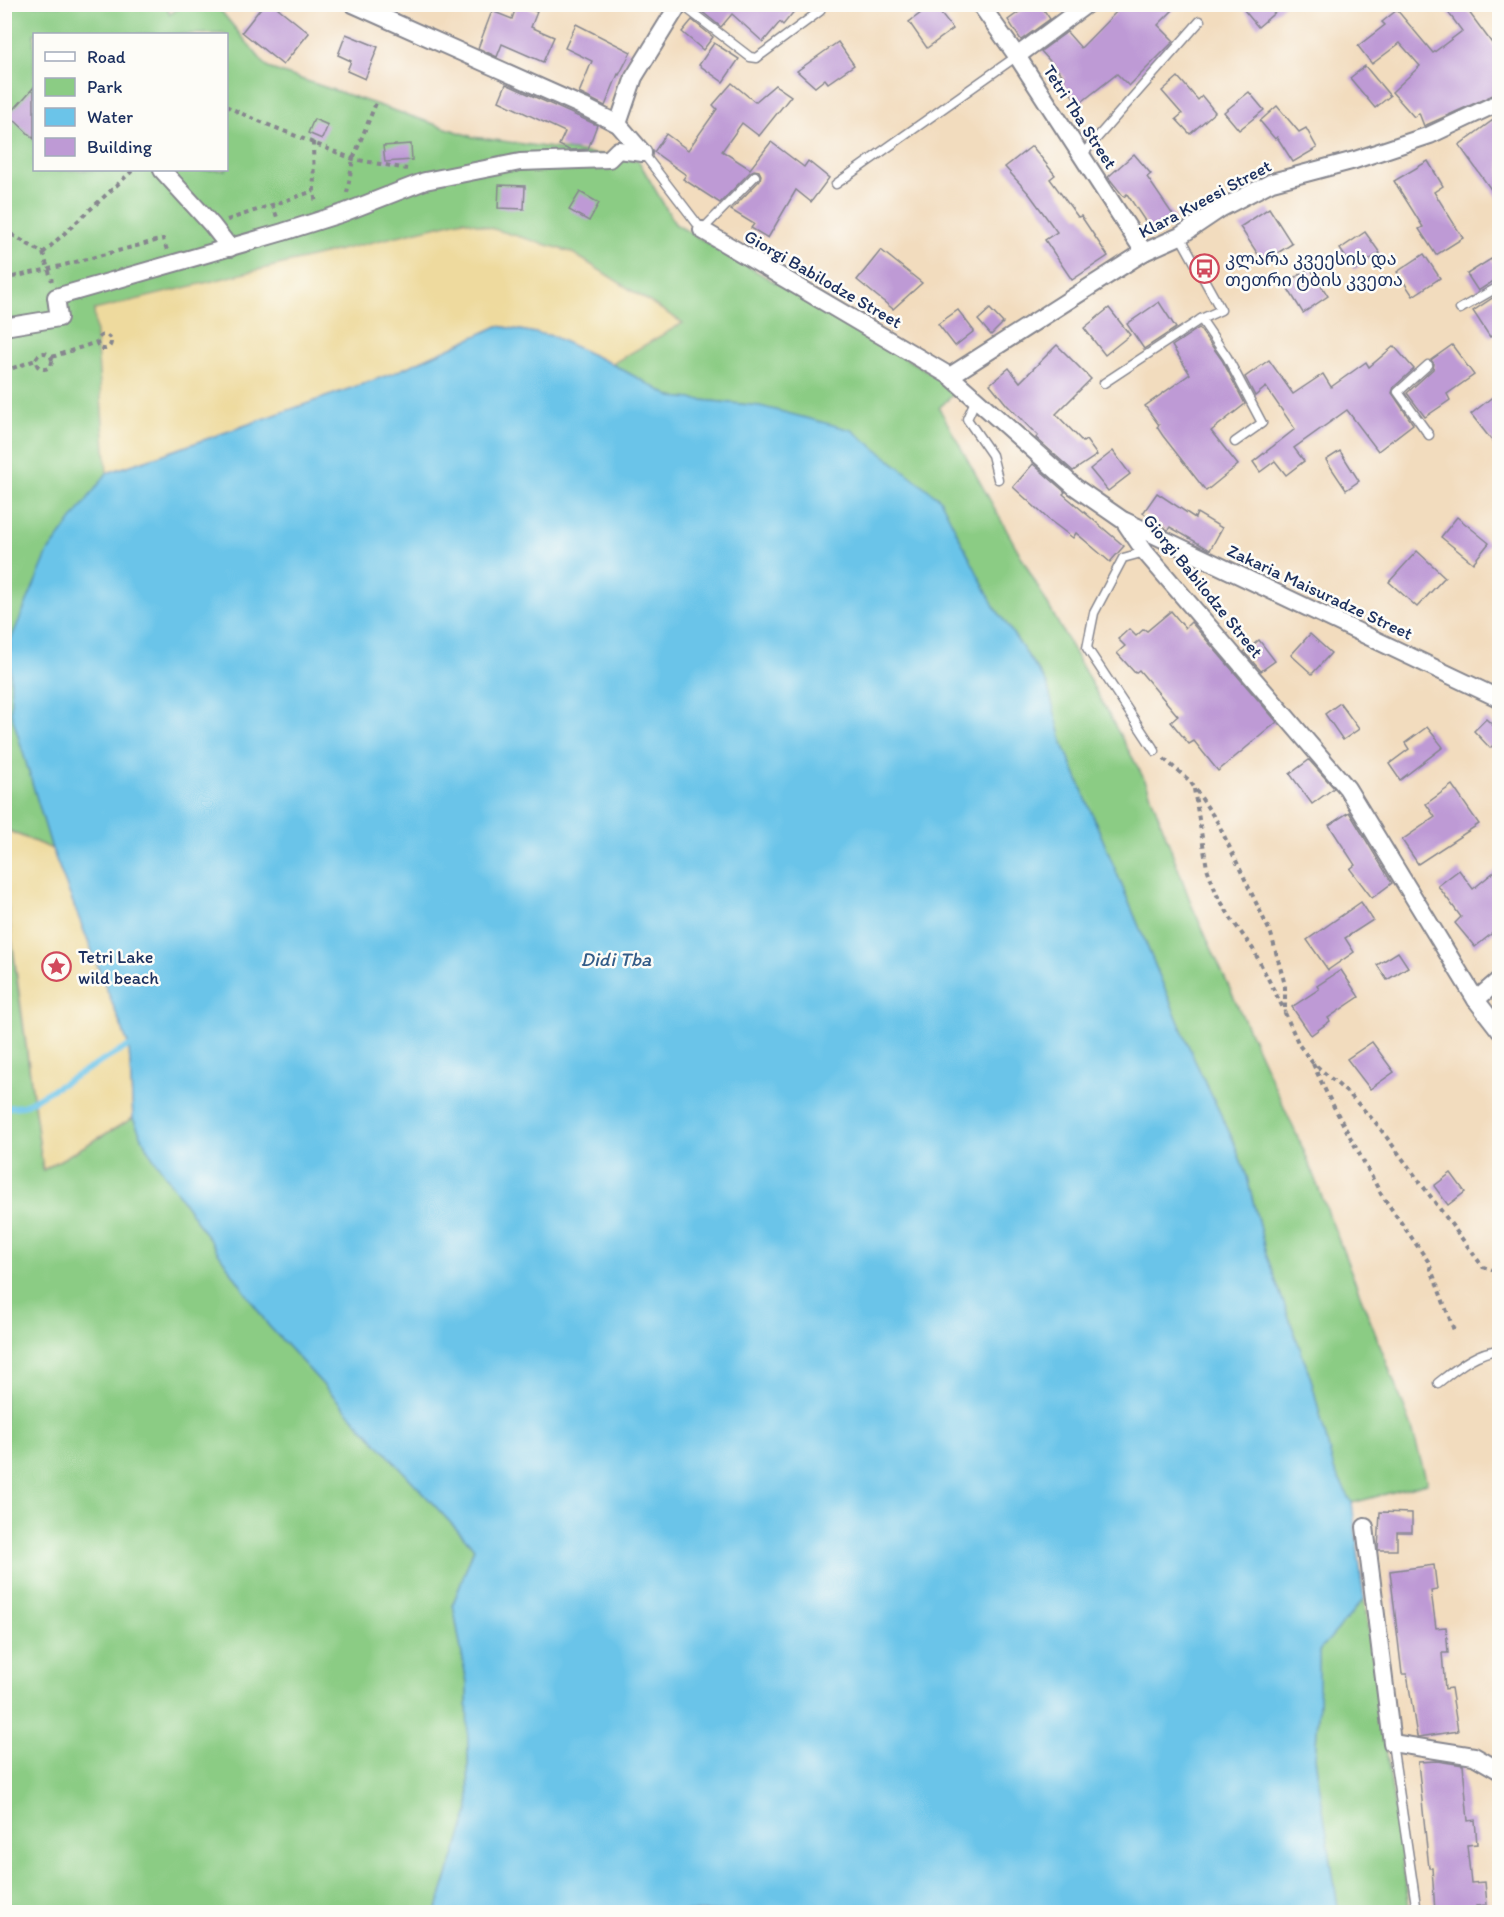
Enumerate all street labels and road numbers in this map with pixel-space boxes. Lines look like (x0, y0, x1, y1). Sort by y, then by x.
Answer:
street label: Tetri Tba Street (1038, 61, 1122, 173)
street label: Klara Kveesi Street (1135, 155, 1275, 243)
street label: Giorgi Babilodze Street (740, 225, 906, 333)
street label: Giorgi Babilodze Street (1138, 510, 1268, 663)
street label: Zakaria Maisuradze Street (1224, 539, 1417, 645)

